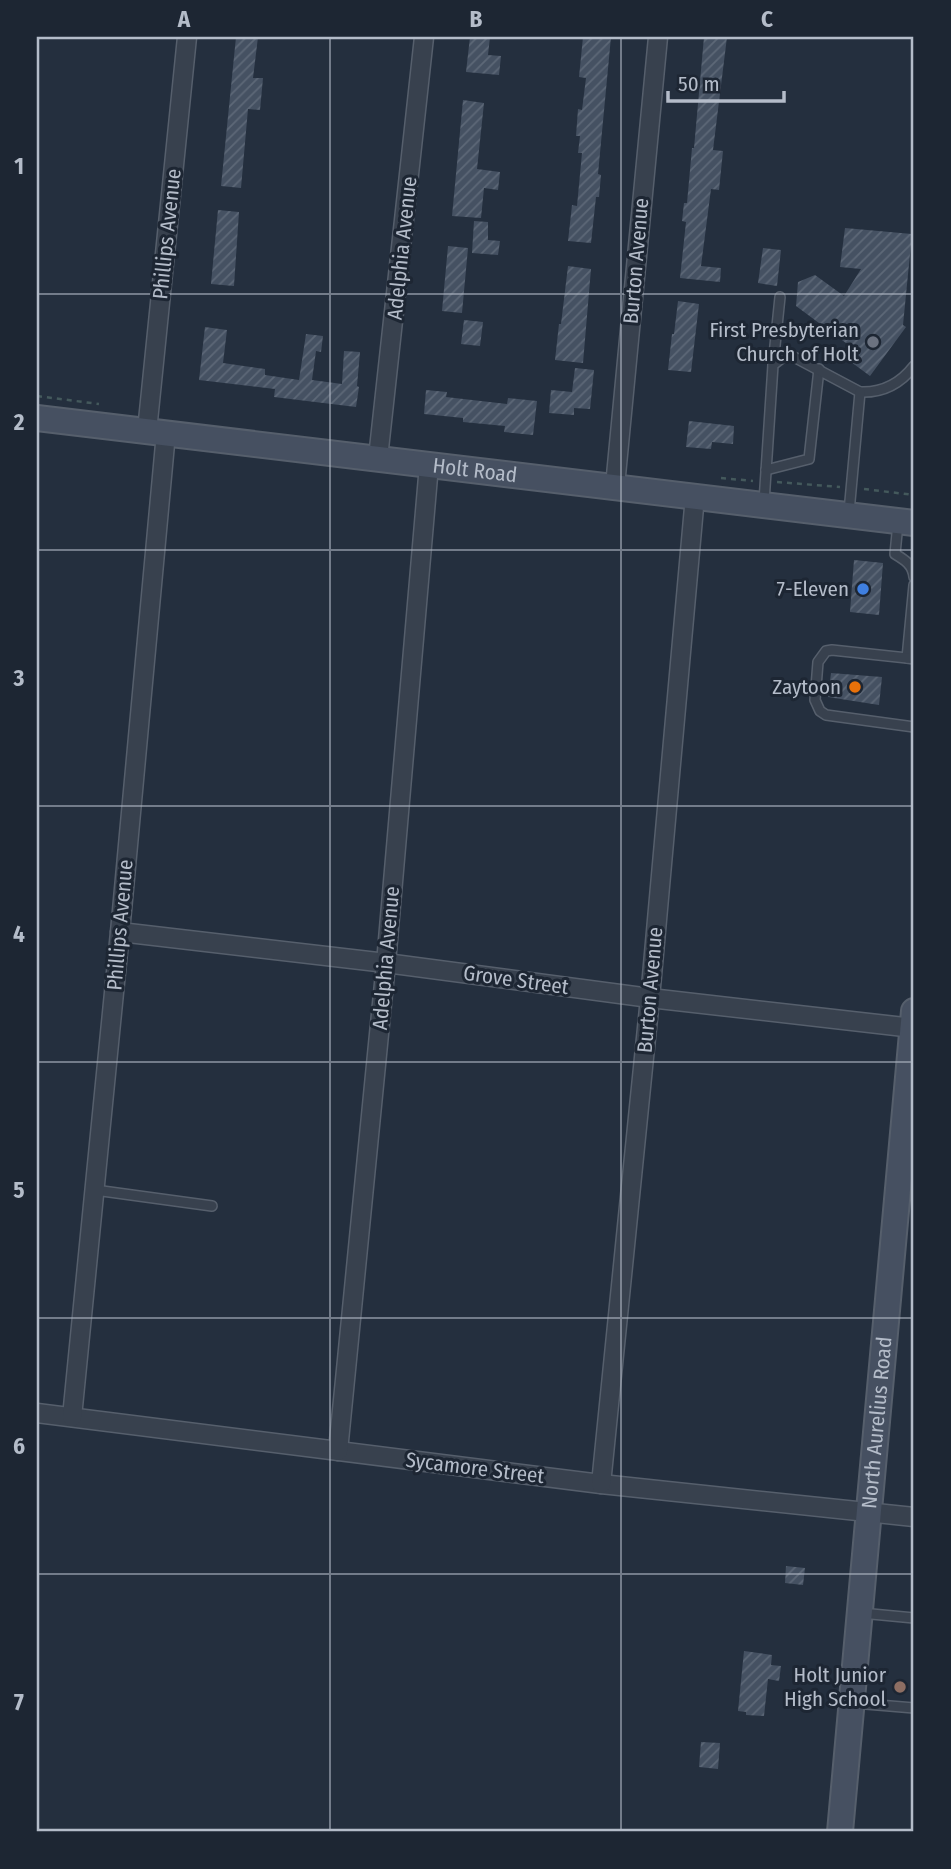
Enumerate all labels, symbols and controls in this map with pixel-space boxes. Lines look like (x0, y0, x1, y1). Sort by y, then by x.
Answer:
text: A (177, 5, 191, 33)
text: B (470, 5, 483, 33)
text: C (761, 5, 773, 33)
scale bar (668, 60, 783, 104)
text: 50 m (678, 71, 720, 97)
text: 1 (14, 152, 24, 180)
street label: Phillips Avenue (147, 167, 187, 301)
street label: Adelphia Avenue (382, 175, 422, 321)
street label: Burton Avenue (618, 197, 654, 325)
place label: First Presbyterian Church of Holt (709, 317, 859, 367)
marker: First Presbyterian Church of Holt (865, 334, 881, 350)
text: 2 (13, 408, 25, 436)
street label: Holt Road (431, 452, 518, 488)
place label: 7-Eleven (777, 576, 849, 602)
marker: 7-Eleven (855, 581, 871, 597)
text: 3 (13, 664, 25, 692)
place label: Zaytoon (772, 674, 841, 700)
marker: Zaytoon (847, 679, 863, 695)
street label: Phillips Avenue (101, 858, 139, 992)
street label: Adelphia Avenue (367, 885, 405, 1031)
text: 4 (13, 920, 25, 948)
street label: Burton Avenue (632, 926, 668, 1054)
street label: Grove Street (462, 960, 570, 1000)
text: 5 (13, 1176, 25, 1204)
street label: North Aurelius Road (856, 1336, 898, 1510)
text: 6 (13, 1432, 25, 1460)
street label: Sycamore Street (404, 1447, 546, 1489)
place label: Holt Junior High School (784, 1662, 887, 1712)
marker: Holt Junior High School (892, 1679, 908, 1695)
text: 7 (14, 1688, 24, 1716)

